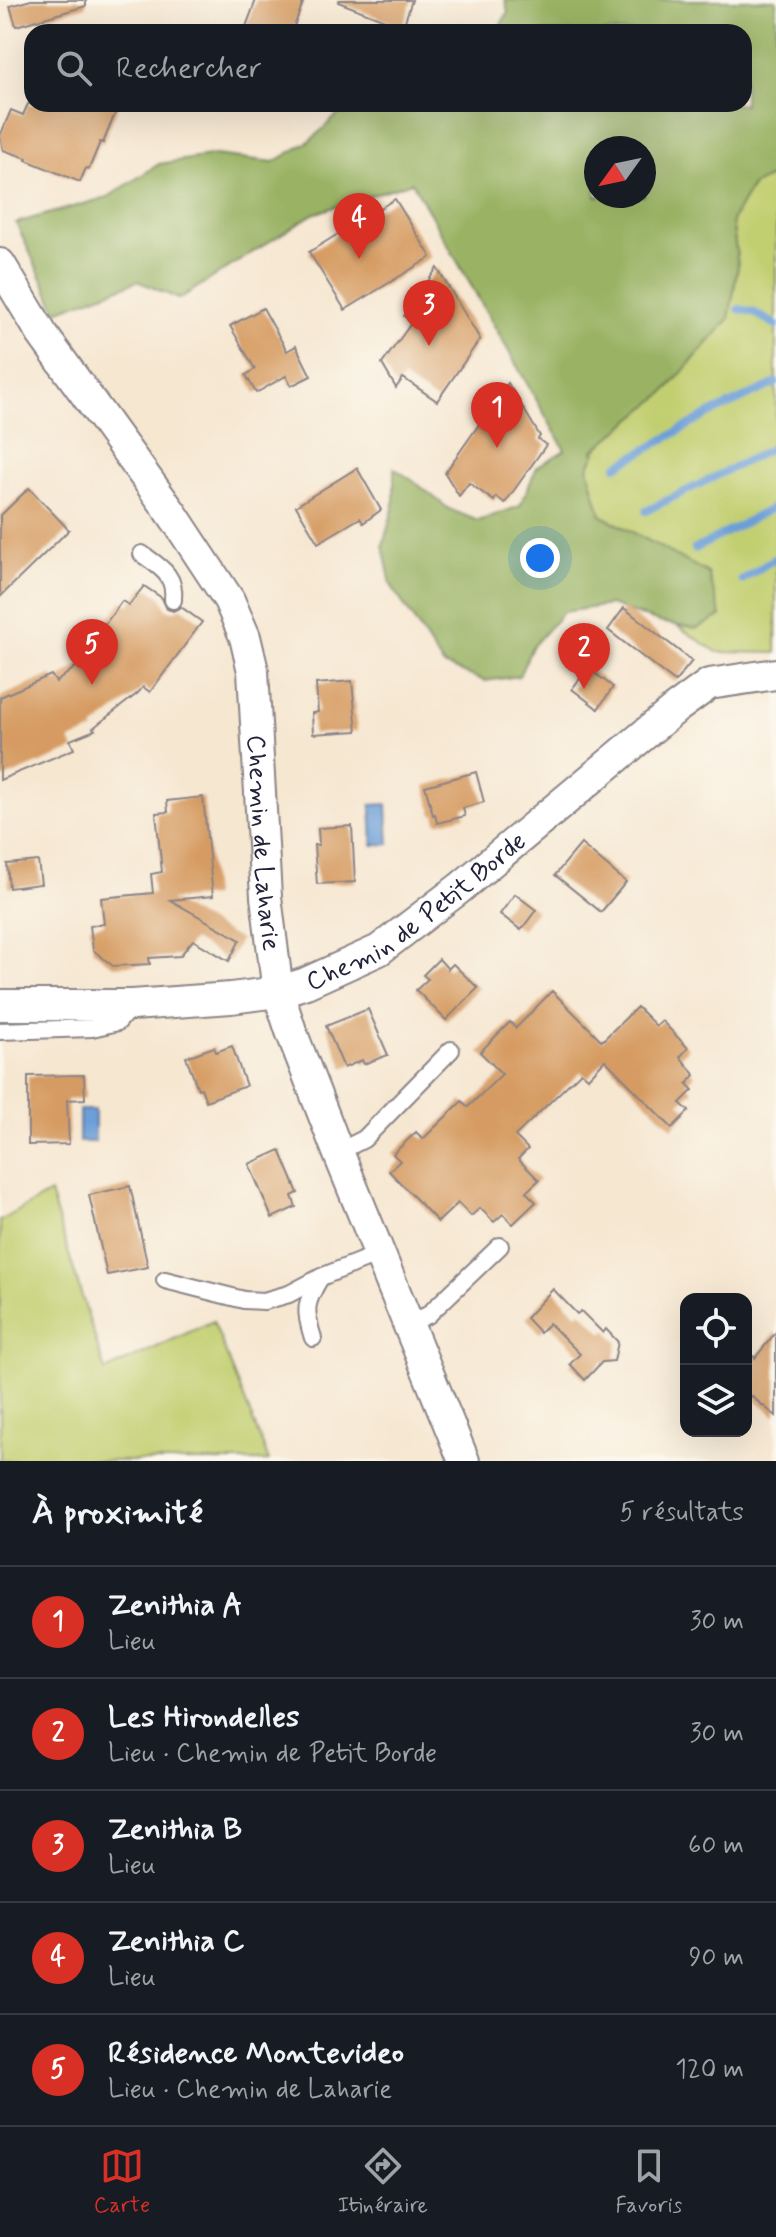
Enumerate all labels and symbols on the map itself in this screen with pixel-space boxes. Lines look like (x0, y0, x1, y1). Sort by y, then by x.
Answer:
north arrow (584, 136, 656, 208)
pin: 4 (333, 193, 385, 259)
pin: 3 (403, 280, 455, 346)
pin: 1 (471, 382, 523, 448)
your location (520, 538, 560, 578)
pin: 5 (66, 619, 118, 685)
pin: 2 (558, 623, 610, 689)
street label: Chemin de Laharie (238, 734, 288, 953)
street label: Chemin de Petit Borde (301, 825, 534, 1000)

